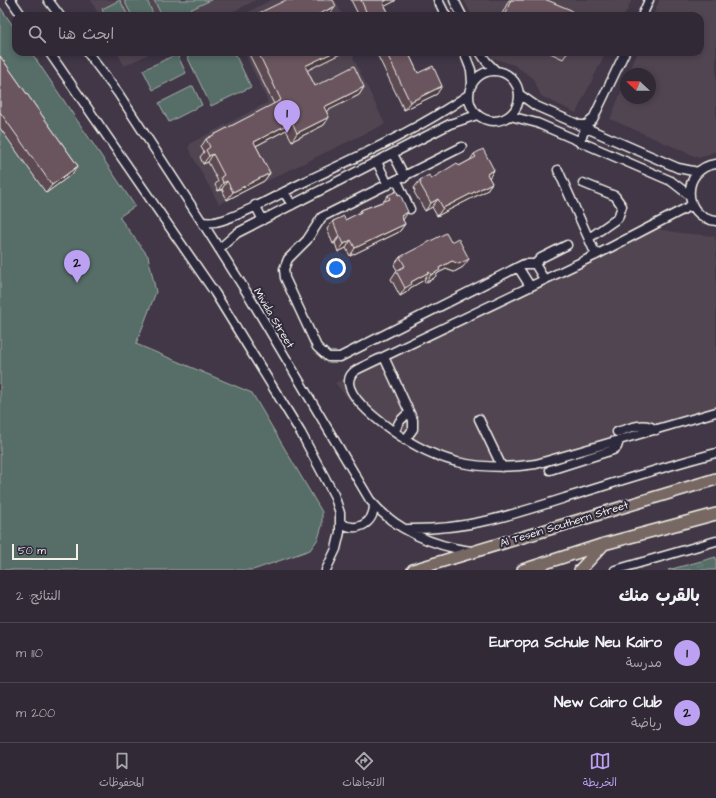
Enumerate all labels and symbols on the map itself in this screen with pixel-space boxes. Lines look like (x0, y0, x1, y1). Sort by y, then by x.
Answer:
north arrow (620, 68, 656, 104)
pin: 1 (274, 100, 300, 133)
pin: 2 (64, 250, 90, 283)
your location (326, 258, 346, 278)
street label: Mivida Street (250, 285, 298, 351)
street label: Al Tesein Southern Street (498, 497, 631, 551)
scale bar (12, 542, 78, 561)

